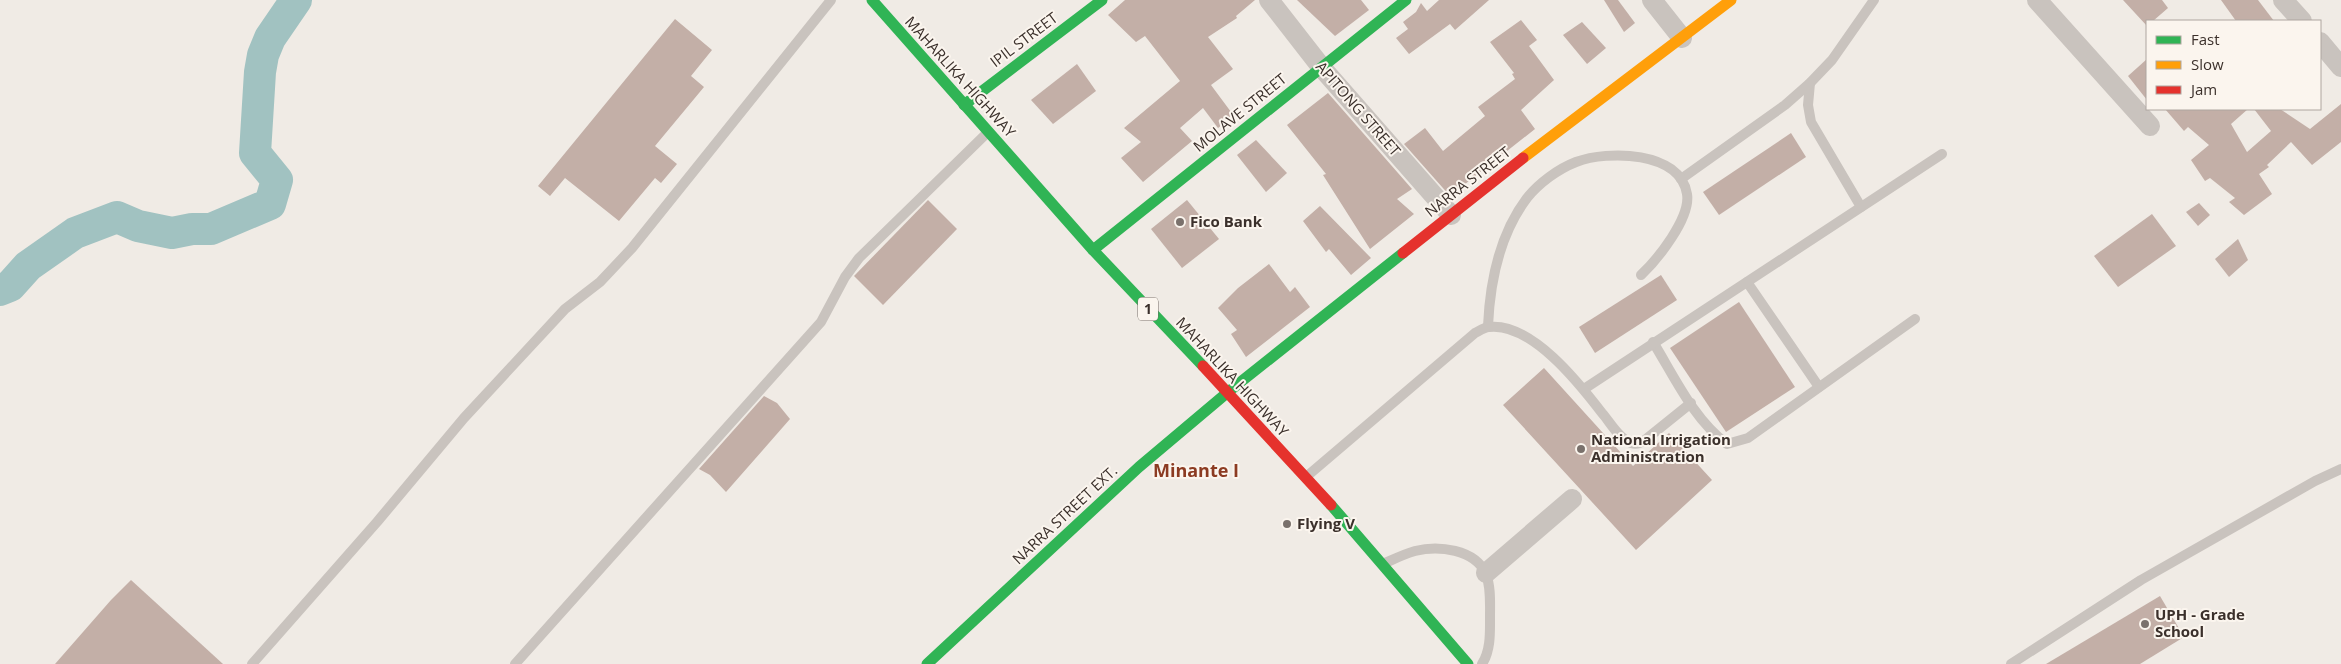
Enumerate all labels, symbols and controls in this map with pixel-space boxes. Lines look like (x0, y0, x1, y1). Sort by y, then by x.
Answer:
street label: IPIL STREET (986, 7, 1062, 71)
street label: MAHARLIKA HIGHWAY (901, 12, 1021, 142)
legend (2146, 20, 2321, 110)
text: Fast (2191, 29, 2220, 49)
text: Slow (2191, 54, 2224, 74)
street label: APITONG STREET (1312, 57, 1406, 161)
street label: MOLAVE STREET (1189, 68, 1291, 156)
text: Jam (2189, 79, 2217, 99)
street label: NARRA STREET (1421, 141, 1515, 221)
place label: Fico Bank (1190, 211, 1263, 231)
marker: Fico Bank (1174, 216, 1186, 228)
road number: 1 (1138, 298, 1158, 320)
street label: MAHARLIKA HIGHWAY (1172, 312, 1294, 441)
place label: National Irrigation Administration (1591, 429, 1731, 466)
marker: National Irrigation Administration (1575, 443, 1587, 455)
district label: Minante I (1153, 458, 1239, 482)
street label: NARRA STREET EXT. (1008, 460, 1121, 568)
place label: Flying V (1297, 513, 1355, 533)
marker: Flying V (1281, 518, 1293, 530)
place label: UPH - Grade School (2155, 604, 2245, 641)
marker: UPH - Grade School (2139, 618, 2151, 630)

